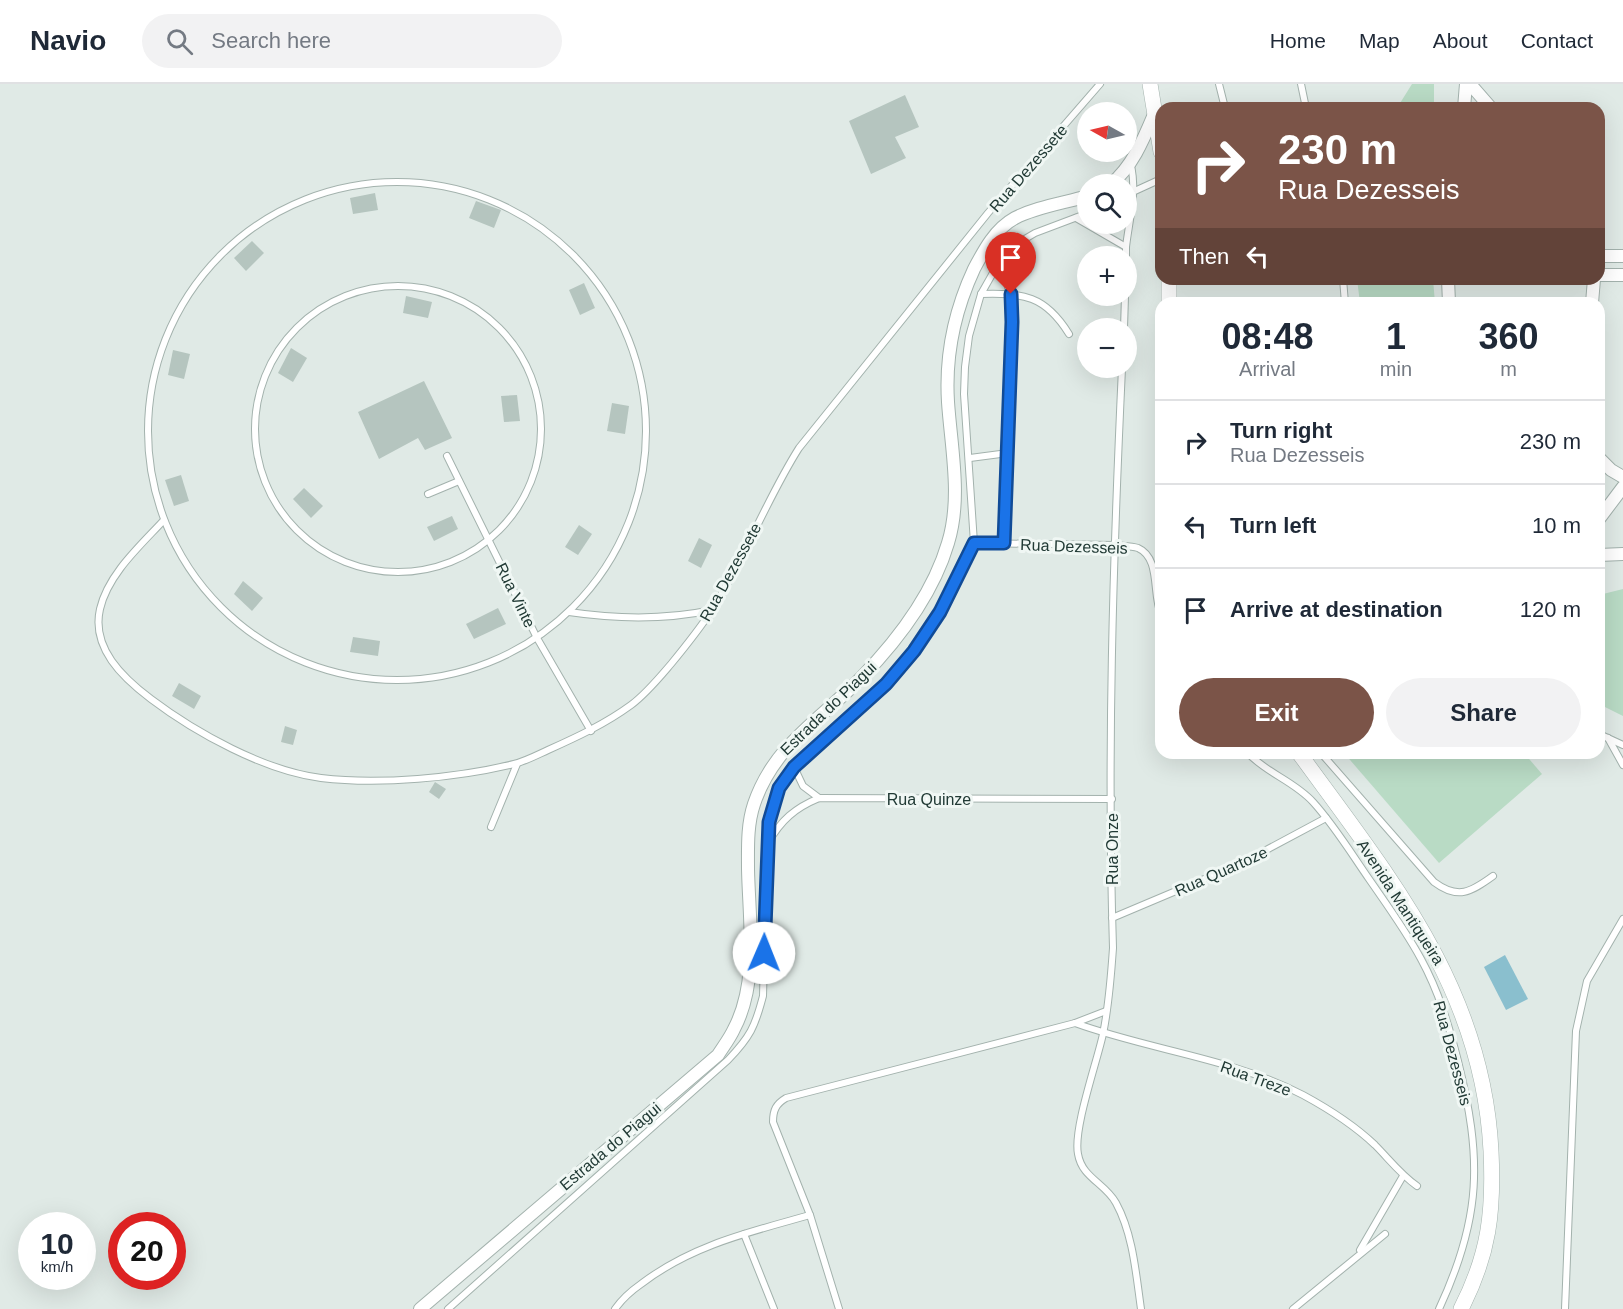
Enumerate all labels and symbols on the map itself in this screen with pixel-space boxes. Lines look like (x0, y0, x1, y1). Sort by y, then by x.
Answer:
north arrow (1077, 102, 1137, 162)
street label: Rua Dezessete (986, 121, 1071, 215)
pin (985, 232, 1036, 294)
street label: Rua Dezessete (696, 520, 764, 624)
street label: Rua Dezesseis (1020, 536, 1128, 557)
street label: Rua Vinte (493, 560, 539, 630)
street label: Estrada do Piagui (777, 658, 880, 758)
street label: Rua Quinze (887, 791, 971, 808)
street label: Rua Onze (1104, 813, 1121, 885)
street label: Avenida Mantiqueira (1354, 837, 1447, 968)
street label: Rua Quartoze (1172, 843, 1270, 899)
position arrow (732, 921, 796, 985)
street label: Rua Dezesseis (1430, 999, 1475, 1107)
street label: Rua Treze (1218, 1058, 1294, 1099)
street label: Estrada do Piagui (556, 1099, 664, 1193)
speed limit sign: 20 (108, 1212, 186, 1290)

